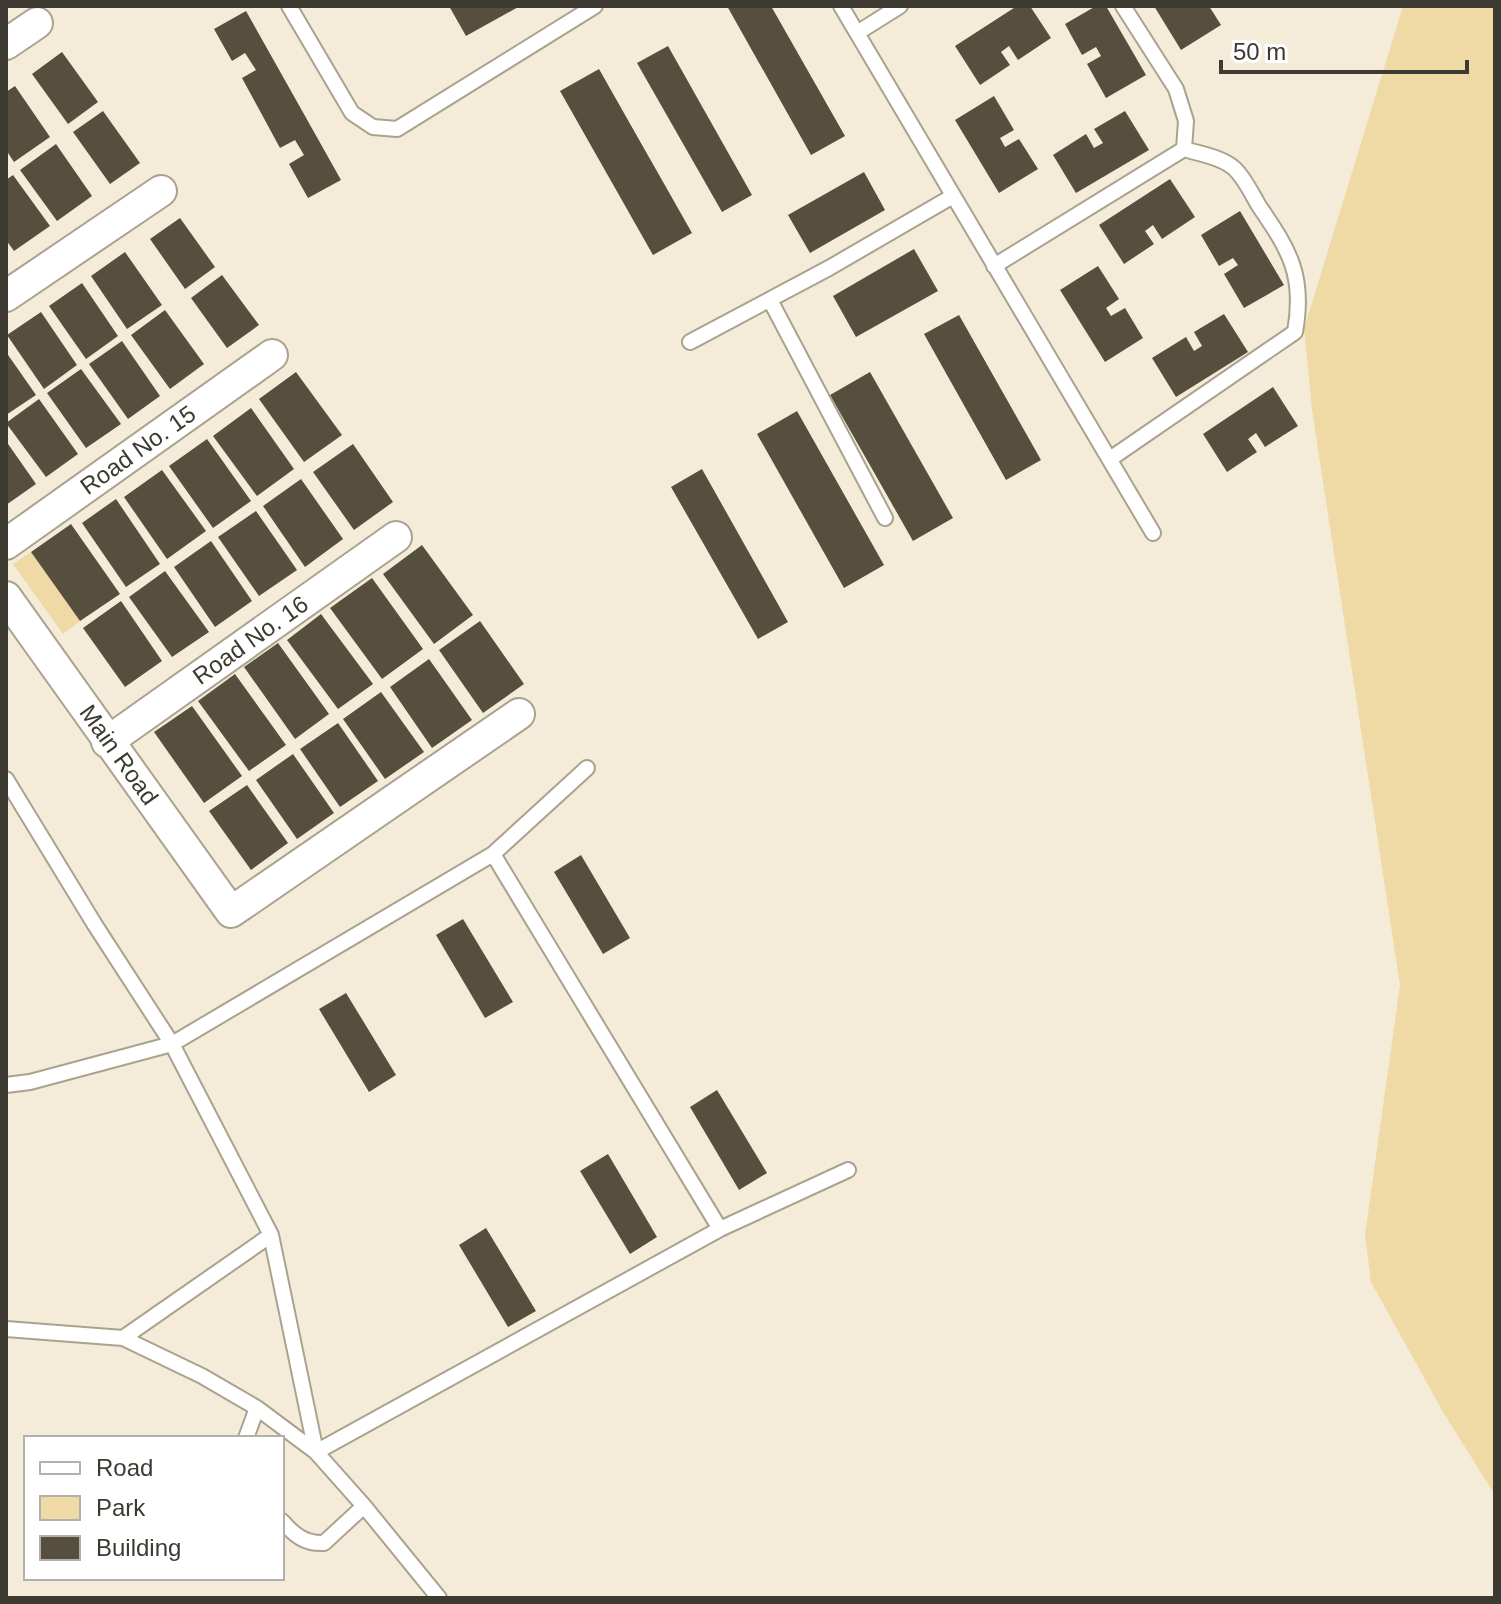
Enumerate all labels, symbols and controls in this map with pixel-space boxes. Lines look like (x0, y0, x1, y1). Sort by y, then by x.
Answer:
scale bar (1221, 24, 1467, 74)
text: 50 m (1233, 38, 1286, 65)
street label: Road No. 15 (75, 400, 201, 500)
street label: Road No. 16 (187, 590, 313, 690)
street label: Main Road (74, 699, 164, 810)
legend (24, 1436, 284, 1580)
text: Road (96, 1454, 153, 1481)
text: Park (96, 1494, 146, 1521)
text: Building (96, 1534, 181, 1561)

